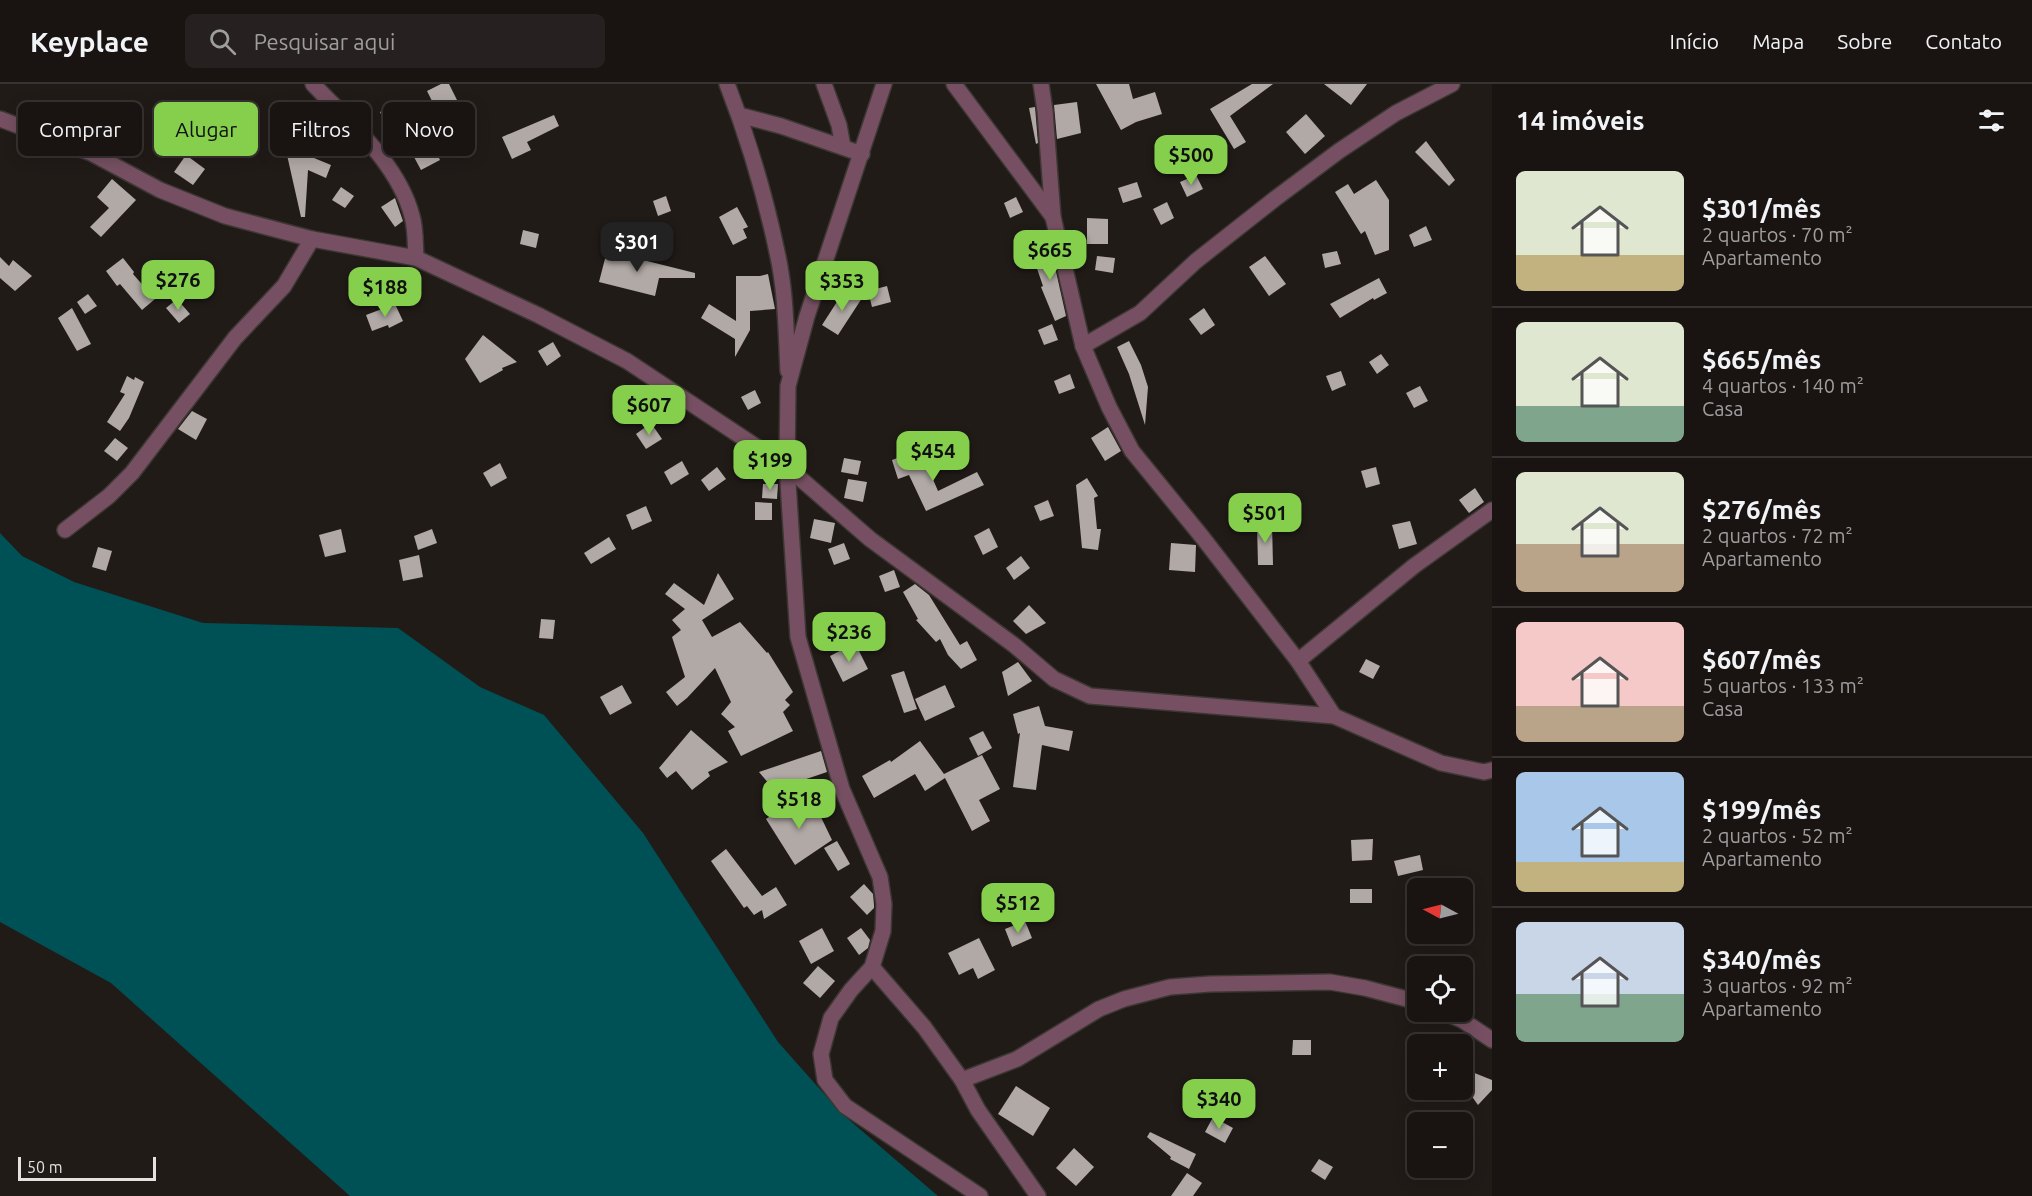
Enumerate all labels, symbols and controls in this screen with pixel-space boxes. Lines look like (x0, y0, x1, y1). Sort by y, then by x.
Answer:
search box (185, 14, 605, 68)
icon: search (206, 25, 239, 58)
text: Keyplace (30, 26, 149, 57)
text: Pesquisar aqui (254, 29, 395, 54)
text: Início (1670, 29, 1719, 53)
text: Mapa (1752, 29, 1804, 53)
text: Sobre (1837, 29, 1892, 53)
text: Contato (1925, 29, 2002, 53)
chip: Comprar (18, 102, 142, 156)
chip: Alugar (154, 102, 258, 156)
chip: Filtros (270, 102, 371, 156)
chip: Novo (383, 102, 475, 156)
icon: filters (1975, 104, 2008, 137)
text: 14 imóveis (1516, 106, 1645, 135)
pin: $500 (1155, 135, 1227, 186)
text: $500 (1168, 143, 1214, 166)
text: $301/mês (1702, 194, 1821, 223)
icon: home (1564, 195, 1636, 267)
pin: $301 (601, 222, 673, 273)
text: 2 quartos · 70 m² (1702, 223, 1853, 246)
text: $301 (614, 230, 660, 253)
pin: $665 (1014, 230, 1086, 281)
text: $665 (1027, 238, 1073, 261)
text: Apartamento (1702, 246, 1822, 269)
pin: $276 (142, 260, 214, 311)
pin: $353 (806, 261, 878, 312)
pin: $188 (349, 267, 421, 318)
text: $276 (155, 268, 201, 291)
text: $353 (819, 269, 865, 292)
text: $188 (362, 275, 408, 298)
text: $665/mês (1702, 345, 1821, 374)
icon: home (1564, 346, 1636, 418)
text: 4 quartos · 140 m² (1702, 374, 1864, 397)
pin: $607 (613, 385, 685, 436)
text: $607 (626, 393, 672, 416)
text: Casa (1702, 397, 1744, 420)
pin: $454 (897, 431, 969, 482)
text: $454 (910, 439, 956, 462)
pin: $199 (734, 440, 806, 491)
text: $199 (747, 448, 793, 471)
pin: $501 (1229, 493, 1301, 544)
text: $276/mês (1702, 495, 1821, 524)
icon: home (1564, 496, 1636, 568)
text: $501 (1242, 501, 1288, 524)
text: 2 quartos · 72 m² (1702, 524, 1853, 547)
text: Apartamento (1702, 547, 1822, 570)
pin: $236 (813, 612, 885, 663)
text: $236 (826, 620, 872, 643)
text: $607/mês (1702, 645, 1821, 674)
icon: home (1564, 646, 1636, 718)
text: 5 quartos · 133 m² (1702, 674, 1864, 697)
text: Casa (1702, 697, 1744, 720)
pin: $518 (763, 779, 835, 830)
text: $518 (776, 787, 822, 810)
text: $199/mês (1702, 795, 1821, 824)
icon: home (1564, 796, 1636, 868)
text: 2 quartos · 52 m² (1702, 824, 1853, 847)
text: Apartamento (1702, 847, 1822, 870)
north arrow (1407, 878, 1473, 944)
map controls (1407, 878, 1473, 1178)
pin: $512 (982, 883, 1054, 934)
text: $512 (995, 891, 1041, 914)
text: $340/mês (1702, 945, 1821, 974)
icon: home (1564, 946, 1636, 1018)
button: locate (1407, 956, 1473, 1022)
text: 3 quartos · 92 m² (1702, 974, 1853, 997)
text: Apartamento (1702, 997, 1822, 1020)
button: + (1407, 1034, 1473, 1100)
pin: $340 (1183, 1079, 1255, 1130)
text: $340 (1196, 1087, 1242, 1110)
button: − (1407, 1112, 1473, 1178)
scale bar (18, 1154, 156, 1182)
text: 50 m (27, 1158, 63, 1176)

